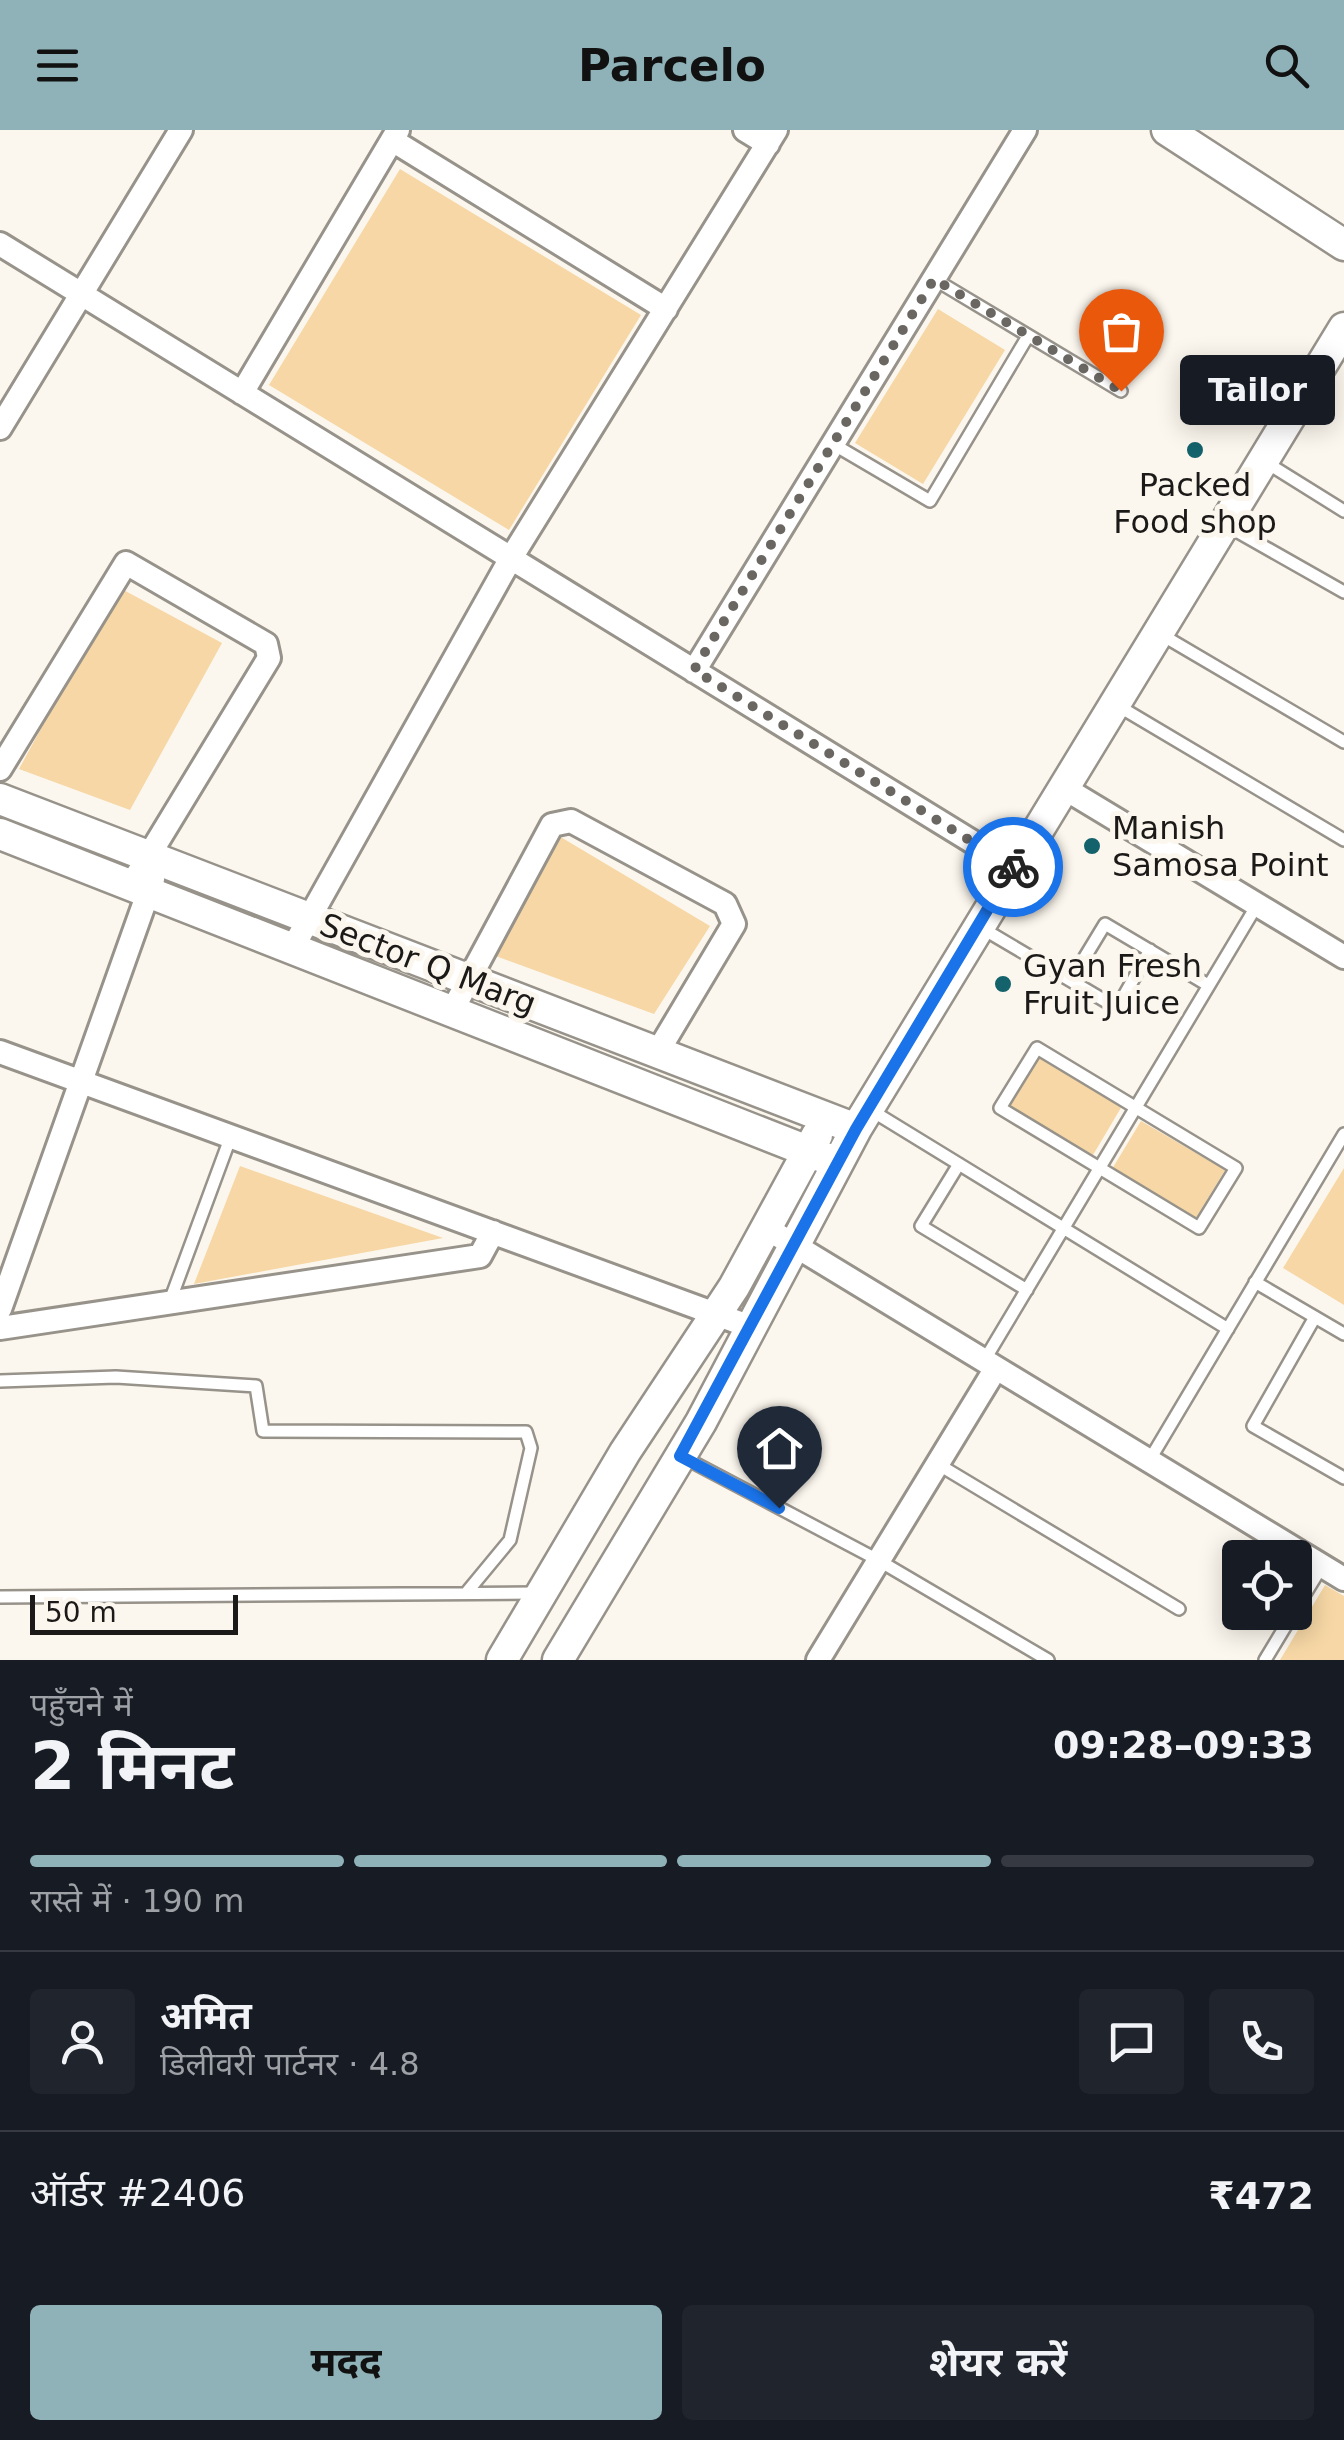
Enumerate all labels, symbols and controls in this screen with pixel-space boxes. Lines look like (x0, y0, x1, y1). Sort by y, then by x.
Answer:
icon: menu (30, 38, 85, 93)
icon: search (1259, 38, 1314, 93)
text: Parcelo (578, 39, 766, 92)
pin (1079, 289, 1164, 392)
icon: bag (1094, 304, 1149, 359)
callout: Tailor (1181, 356, 1336, 426)
text: Tailor (1208, 371, 1307, 409)
marker: Packed Food shop (1184, 439, 1206, 461)
place label: Packed Food shop (1113, 466, 1277, 541)
place label: Manish Samosa Point (1112, 809, 1329, 884)
courier (963, 817, 1063, 917)
marker: Manish Samosa Point (1081, 835, 1103, 857)
icon: bike (986, 840, 1041, 895)
street label: Sector Q Marg (315, 905, 541, 1023)
place label: Gyan Fresh Fruit Juice (1023, 947, 1202, 1022)
marker: Gyan Fresh Fruit Juice (992, 973, 1014, 995)
pin (737, 1406, 822, 1509)
icon: home (752, 1421, 807, 1476)
map controls (1222, 1540, 1312, 1630)
button: locate (1222, 1540, 1312, 1630)
scale bar (30, 1590, 238, 1634)
text: 50 m (45, 1596, 117, 1629)
text: पहुँचने में (30, 1686, 133, 1724)
text: 09:28–09:33 (1053, 1723, 1314, 1767)
text: 2 मिनट (30, 1729, 234, 1804)
text: रास्ते में · 190 m (30, 1882, 244, 1920)
button: person (30, 1989, 135, 2094)
button: chat (1079, 1989, 1184, 2094)
button: phone (1209, 1989, 1314, 2094)
text: अमित (160, 1994, 252, 2038)
text: डिलीवरी पार्टनर · 4.8 (160, 2045, 420, 2083)
text: ऑर्डर #2406 (30, 2171, 245, 2215)
text: ₹472 (1208, 2174, 1314, 2218)
button: मदद (30, 2305, 662, 2420)
button: शेयर करें (682, 2305, 1314, 2420)

